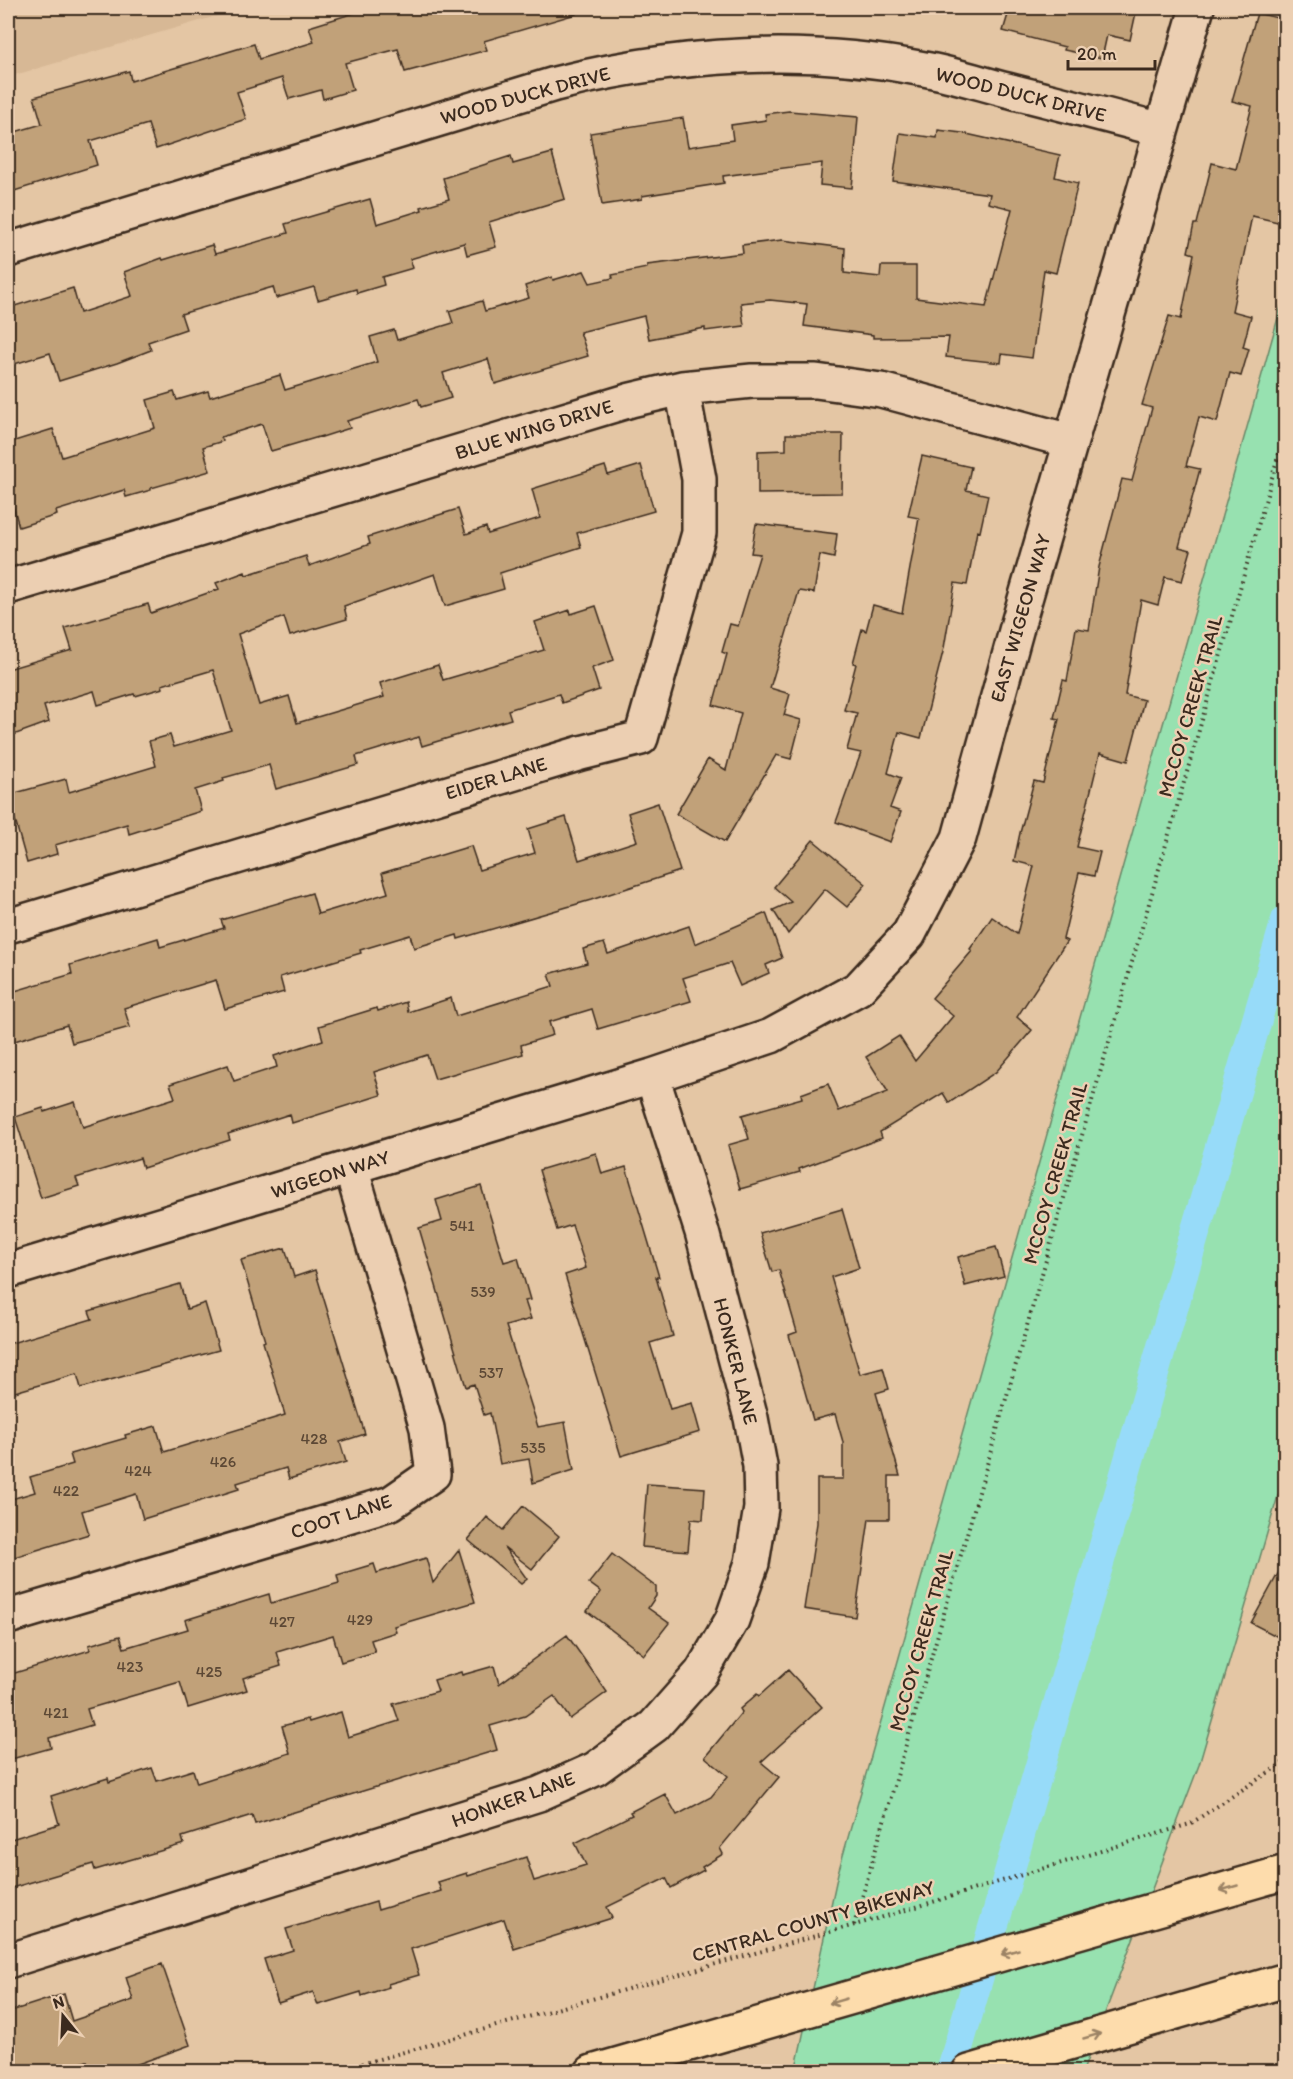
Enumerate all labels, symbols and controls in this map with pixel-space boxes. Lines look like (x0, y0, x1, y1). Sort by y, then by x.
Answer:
scale bar (1068, 33, 1155, 71)
text: 20 m (1077, 43, 1117, 65)
street label: WOOD DUCK DRIVE (437, 61, 613, 129)
street label: WOOD DUCK DRIVE (933, 61, 1109, 127)
street label: BLUE WING DRIVE (452, 394, 616, 464)
street label: EAST WIGEON WAY (984, 531, 1056, 705)
street label: MCCOY CREEK TRAIL (1153, 612, 1227, 800)
street label: EIDER LANE (442, 751, 550, 805)
street label: MCCOY CREEK TRAIL (1018, 1079, 1092, 1267)
street label: WIGEON WAY (268, 1144, 393, 1203)
house number: 541 (449, 1216, 475, 1235)
house number: 539 (470, 1282, 496, 1301)
street label: HONKER LANE (709, 1295, 763, 1427)
house number: 537 (478, 1363, 504, 1382)
house number: 428 (301, 1429, 328, 1448)
house number: 535 (520, 1438, 546, 1457)
house number: 426 (210, 1452, 236, 1471)
house number: 424 (124, 1461, 152, 1480)
house number: 422 (53, 1481, 80, 1500)
street label: COOT LANE (287, 1488, 395, 1544)
street label: MCCOY CREEK TRAIL (884, 1546, 958, 1734)
house number: 429 (347, 1610, 373, 1629)
house number: 427 (269, 1612, 295, 1631)
house number: 423 (117, 1657, 144, 1676)
house number: 425 (196, 1662, 222, 1681)
house number: 421 (43, 1703, 69, 1722)
street label: HONKER LANE (448, 1766, 578, 1832)
street label: CENTRAL COUNTY BIKEWAY (689, 1875, 938, 1967)
one-way arrow (1220, 1883, 1239, 1894)
one-way arrow (1001, 1947, 1020, 1959)
north arrow (33, 1986, 93, 2046)
text: N (50, 1992, 67, 2013)
one-way arrow (829, 1996, 848, 2008)
one-way arrow (1082, 2030, 1101, 2041)

